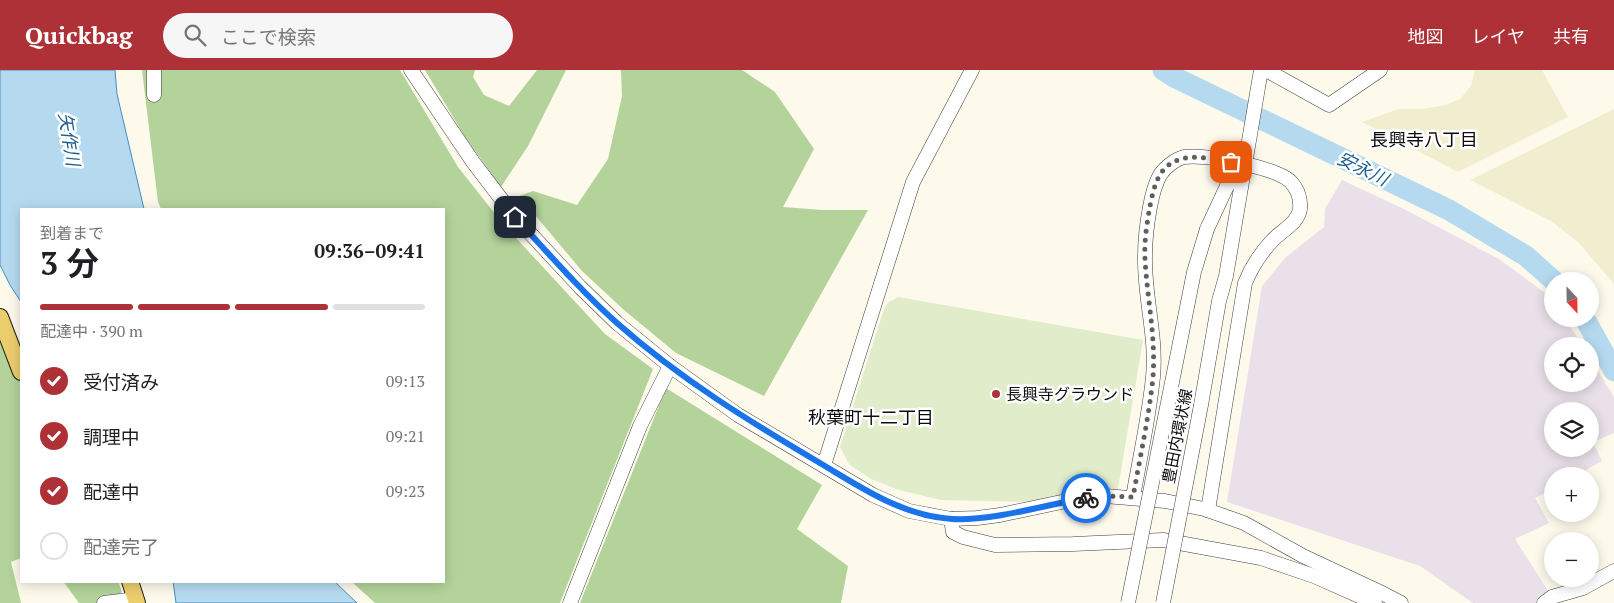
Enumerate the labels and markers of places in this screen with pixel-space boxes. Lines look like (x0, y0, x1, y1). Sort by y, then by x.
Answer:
pin (1210, 141, 1252, 183)
pin (494, 196, 536, 238)
place label: 長興寺グラウンド (1006, 383, 1134, 405)
marker: 長興寺グラウンド (990, 388, 1002, 400)

